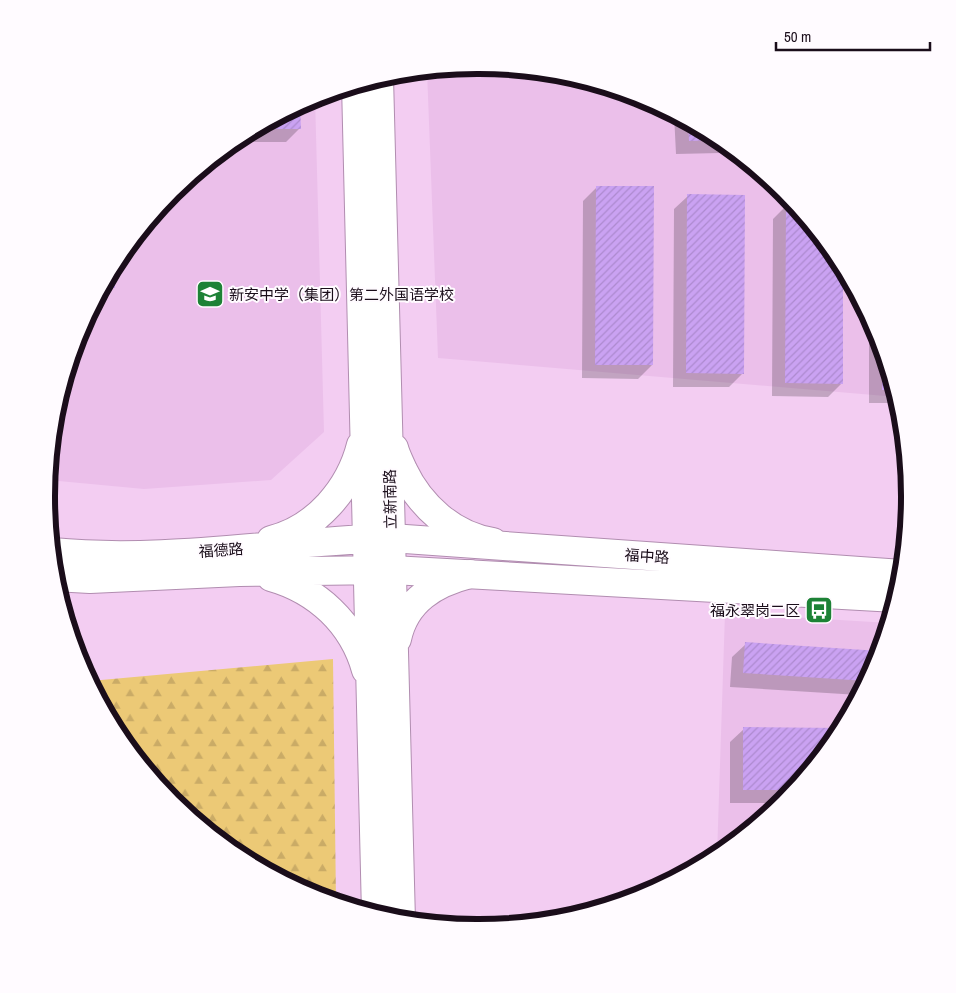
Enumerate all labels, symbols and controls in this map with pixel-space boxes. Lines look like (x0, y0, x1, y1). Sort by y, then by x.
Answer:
scale bar (776, 20, 930, 52)
text: 50 m (784, 26, 811, 47)
school or university icon: 新安中学（集团）第二外国语学校 (195, 279, 225, 309)
place label: 新安中学（集团）第二外国语学校 (229, 284, 454, 305)
street label: 立新南路 (379, 469, 401, 529)
street label: 福德路 (198, 538, 244, 562)
street label: 福中路 (624, 544, 670, 568)
bus stop icon: 福永翠岗二区 (804, 595, 834, 625)
place label: 福永翠岗二区 (710, 600, 800, 621)

